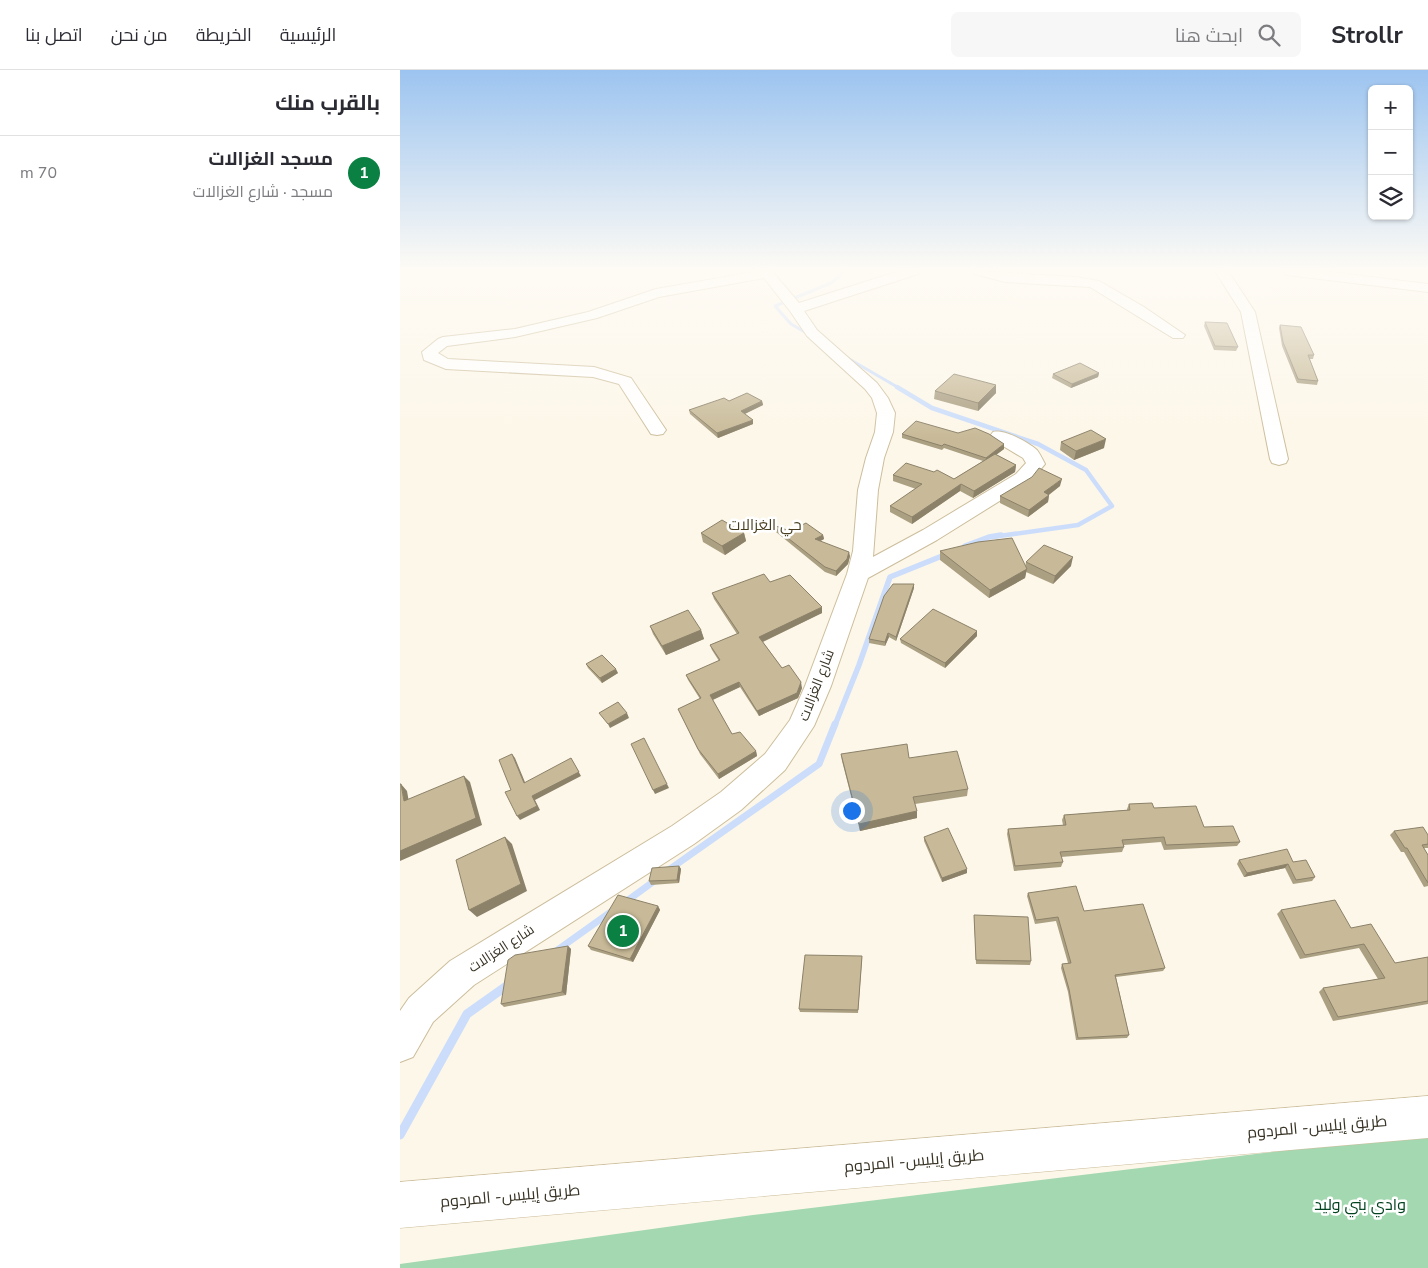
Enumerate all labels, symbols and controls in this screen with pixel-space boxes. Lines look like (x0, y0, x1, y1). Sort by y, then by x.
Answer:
search box (951, 12, 1301, 57)
text: Strollr (1331, 19, 1403, 51)
icon: search (1255, 21, 1283, 49)
text: اتصل بنا (25, 23, 83, 47)
text: من نحن (111, 23, 168, 47)
text: الخريطة (196, 23, 252, 47)
text: الرئيسية (280, 23, 336, 47)
text: ابحث هنا (1175, 23, 1243, 49)
map controls (1368, 85, 1413, 220)
button: + (1368, 85, 1413, 130)
text: بالقرب منك (275, 89, 380, 117)
button: − (1368, 130, 1413, 175)
text: مسجد الغزالات (209, 146, 333, 172)
text: 70 m (20, 162, 57, 184)
text: 1 (359, 162, 369, 184)
button: layers (1368, 175, 1413, 220)
text: مسجد · شارع الغزالات (193, 181, 333, 203)
district label: حي الغزالات (728, 515, 802, 537)
street label: شارع الغزالات (794, 647, 839, 724)
your location (839, 798, 865, 824)
pin: 1 (607, 912, 639, 950)
street label: شارع الغزالات (465, 920, 538, 977)
street label: طريق إيليس- المردوم (1246, 1110, 1388, 1144)
street label: طريق إيليس- المردوم (843, 1144, 985, 1178)
street label: طريق إيليس- المردوم (439, 1179, 581, 1213)
park label: وادي بني وليد (1314, 1194, 1406, 1218)

